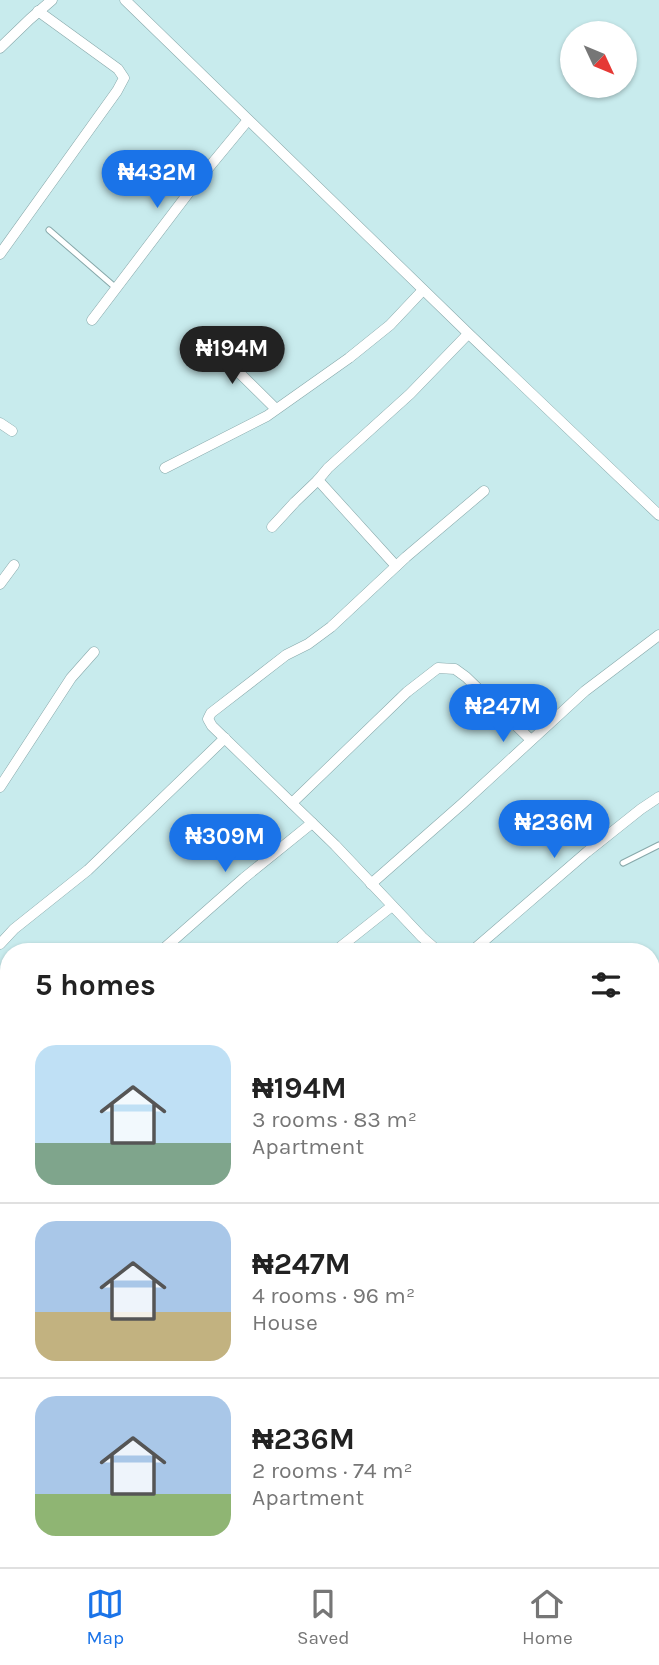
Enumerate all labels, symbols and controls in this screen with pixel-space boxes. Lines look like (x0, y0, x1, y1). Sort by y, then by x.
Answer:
north arrow (560, 21, 637, 98)
map controls (560, 21, 637, 98)
pin: ₦432M (108, 150, 206, 210)
text: ₦432M (118, 159, 196, 186)
pin: ₦194M (183, 326, 281, 386)
text: ₦194M (196, 335, 268, 362)
pin: ₦247M (454, 684, 552, 744)
text: ₦247M (465, 693, 541, 720)
pin: ₦236M (505, 800, 603, 860)
text: ₦236M (515, 809, 593, 836)
pin: ₦309M (176, 814, 274, 874)
text: ₦309M (185, 823, 265, 850)
icon: filters (587, 966, 625, 1004)
text: 5 homes (35, 967, 156, 1003)
text: ₦194M (252, 1070, 347, 1106)
icon: home (91, 1073, 175, 1157)
text: 3 rooms · 83 m² (252, 1106, 417, 1133)
text: Apartment (252, 1133, 364, 1160)
text: ₦247M (252, 1246, 351, 1282)
icon: home (91, 1249, 175, 1333)
text: 4 rooms · 96 m² (252, 1282, 415, 1309)
text: House (252, 1309, 318, 1336)
text: ₦236M (252, 1421, 355, 1457)
icon: home (91, 1424, 175, 1508)
text: 2 rooms · 74 m² (252, 1457, 413, 1484)
text: Apartment (252, 1484, 364, 1511)
tab: Map (86, 1585, 124, 1649)
tab: Saved (297, 1585, 349, 1649)
tab: Home (522, 1585, 573, 1649)

